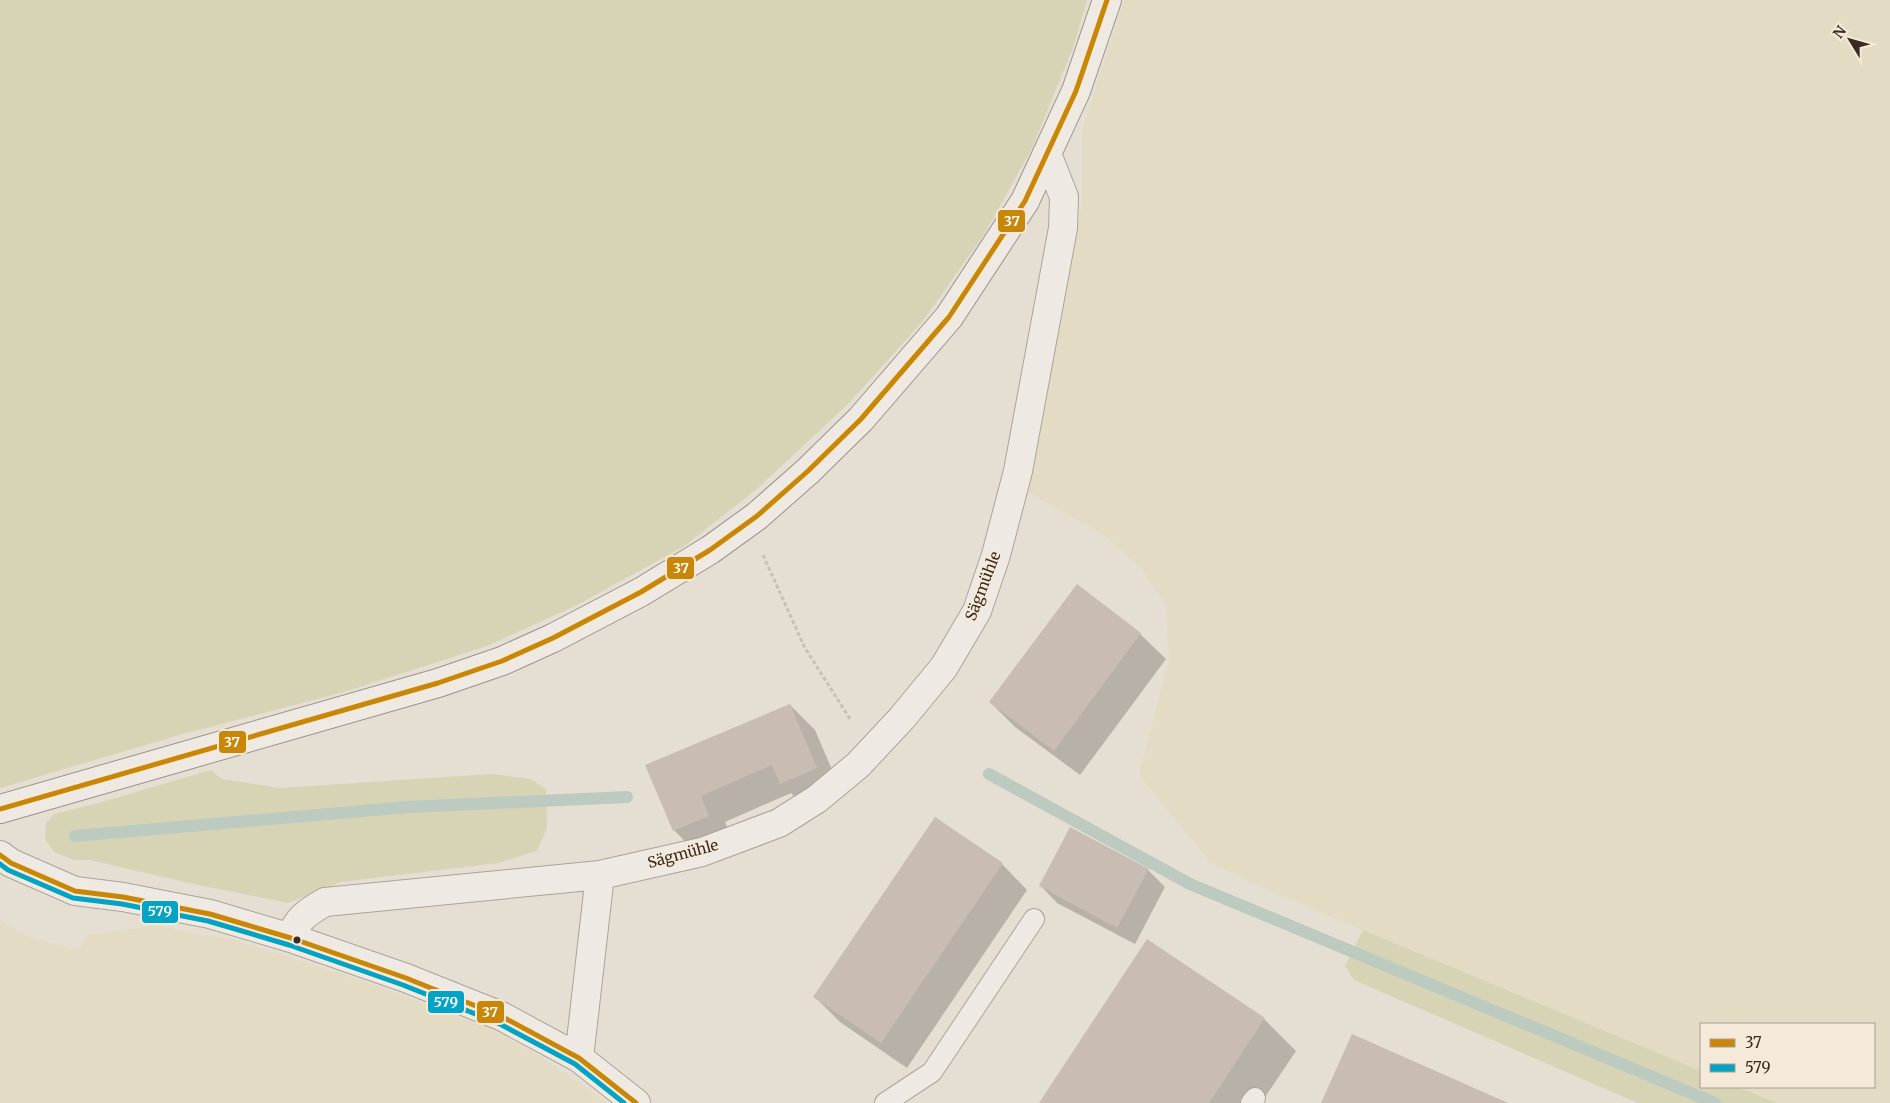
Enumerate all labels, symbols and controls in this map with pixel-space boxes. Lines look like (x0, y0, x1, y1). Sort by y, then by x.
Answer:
north arrow (1825, 15, 1875, 65)
text: N (1829, 22, 1850, 42)
line badge: 37 (997, 209, 1026, 233)
text: 37 (1004, 212, 1020, 230)
street label: Sägmühle (961, 548, 1004, 623)
line badge: 37 (666, 556, 695, 580)
text: 37 (673, 559, 689, 577)
line badge: 37 (218, 730, 247, 754)
text: 37 (224, 733, 240, 751)
street label: Sägmühle (645, 835, 721, 872)
line badge: 579 (141, 900, 179, 924)
text: 579 (148, 902, 172, 920)
unlabelled marker (292, 935, 302, 945)
line badge: 579 (427, 990, 465, 1014)
text: 579 (434, 993, 458, 1011)
line badge: 37 (476, 1000, 505, 1024)
text: 37 (482, 1003, 498, 1021)
legend (1700, 1023, 1875, 1088)
text: 37 (1745, 1033, 1762, 1052)
text: 579 (1745, 1058, 1771, 1077)

